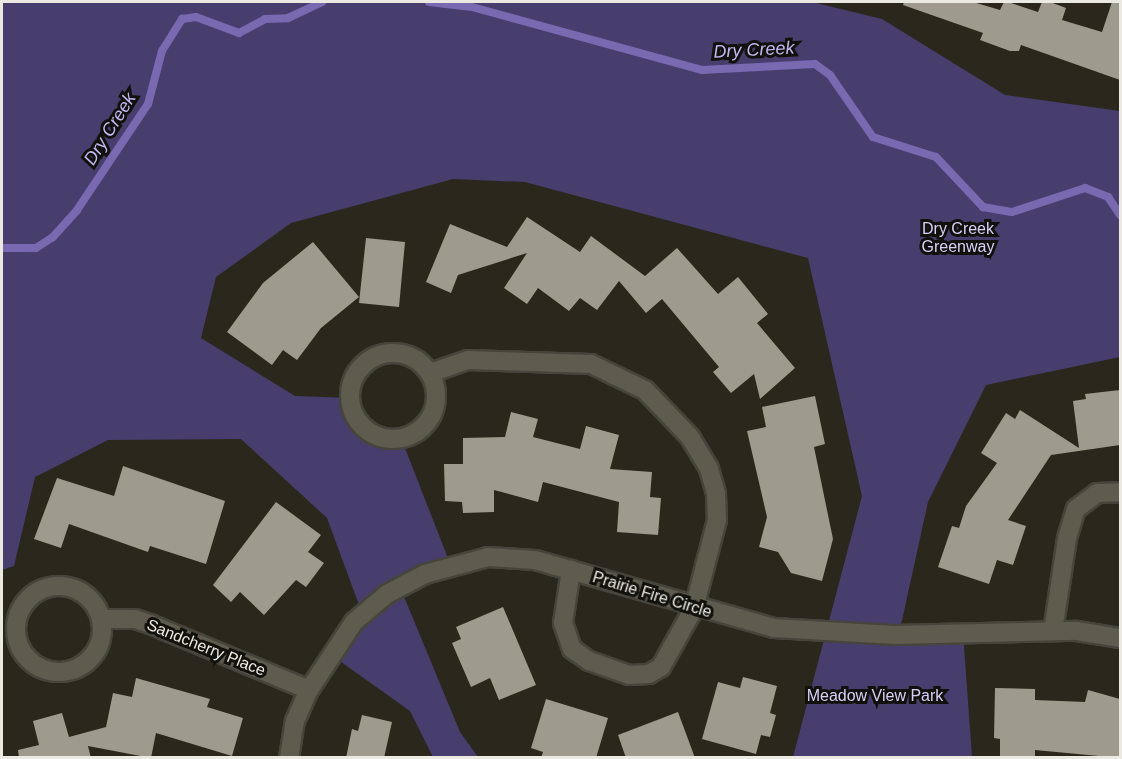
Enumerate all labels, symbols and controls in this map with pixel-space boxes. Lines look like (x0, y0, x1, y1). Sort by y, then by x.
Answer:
water label: Dry Creek (713, 37, 795, 63)
water label: Dry Creek (79, 89, 141, 169)
park label: Dry Creek Greenway (922, 219, 994, 257)
street label: Prairie Fire Circle (590, 568, 714, 622)
street label: Sandcherry Place (144, 615, 268, 681)
park label: Meadow View Park (807, 686, 943, 706)

